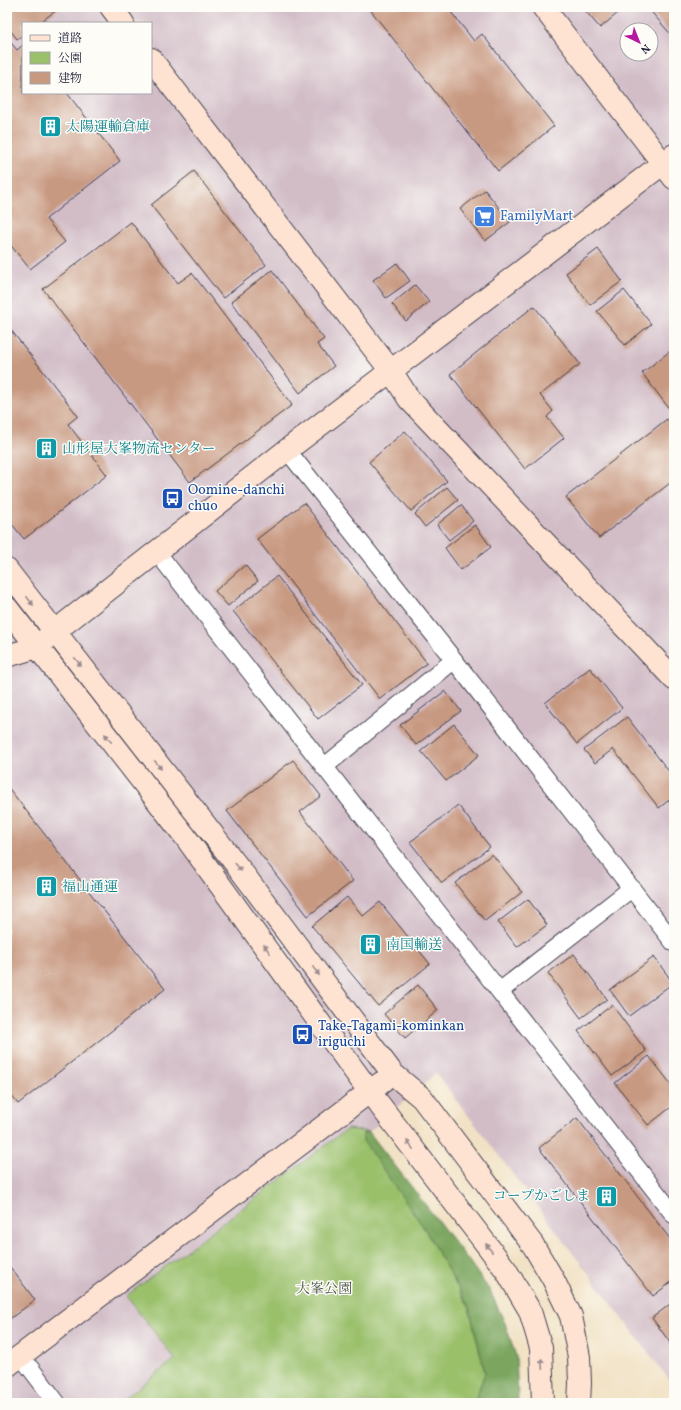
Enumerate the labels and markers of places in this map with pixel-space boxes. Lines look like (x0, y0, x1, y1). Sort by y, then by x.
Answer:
building icon: 太陽運輸倉庫 (37, 114, 63, 140)
place label: 太陽運輸倉庫 (66, 118, 150, 137)
supermarket icon: FamilyMart (472, 203, 498, 229)
place label: FamilyMart (500, 207, 573, 226)
building icon: 山形屋大峯物流センター (34, 436, 60, 462)
place label: 山形屋大峯物流センター (62, 440, 215, 459)
place label: Oomine-danchi chuo (188, 481, 285, 516)
bus stop icon: Oomine-danchi chuo (160, 485, 186, 511)
building icon: 福山通運 (34, 874, 60, 900)
place label: 福山通運 (62, 878, 118, 897)
building icon: 南国輸送 (358, 932, 384, 958)
place label: 南国輸送 (386, 936, 442, 955)
place label: Take-Tagami-kominkan iriguchi (318, 1017, 464, 1052)
bus stop icon: Take-Tagami-kominkan iriguchi (290, 1021, 316, 1047)
building icon: コープかごしま (593, 1183, 619, 1209)
place label: コープかごしま (493, 1187, 590, 1206)

